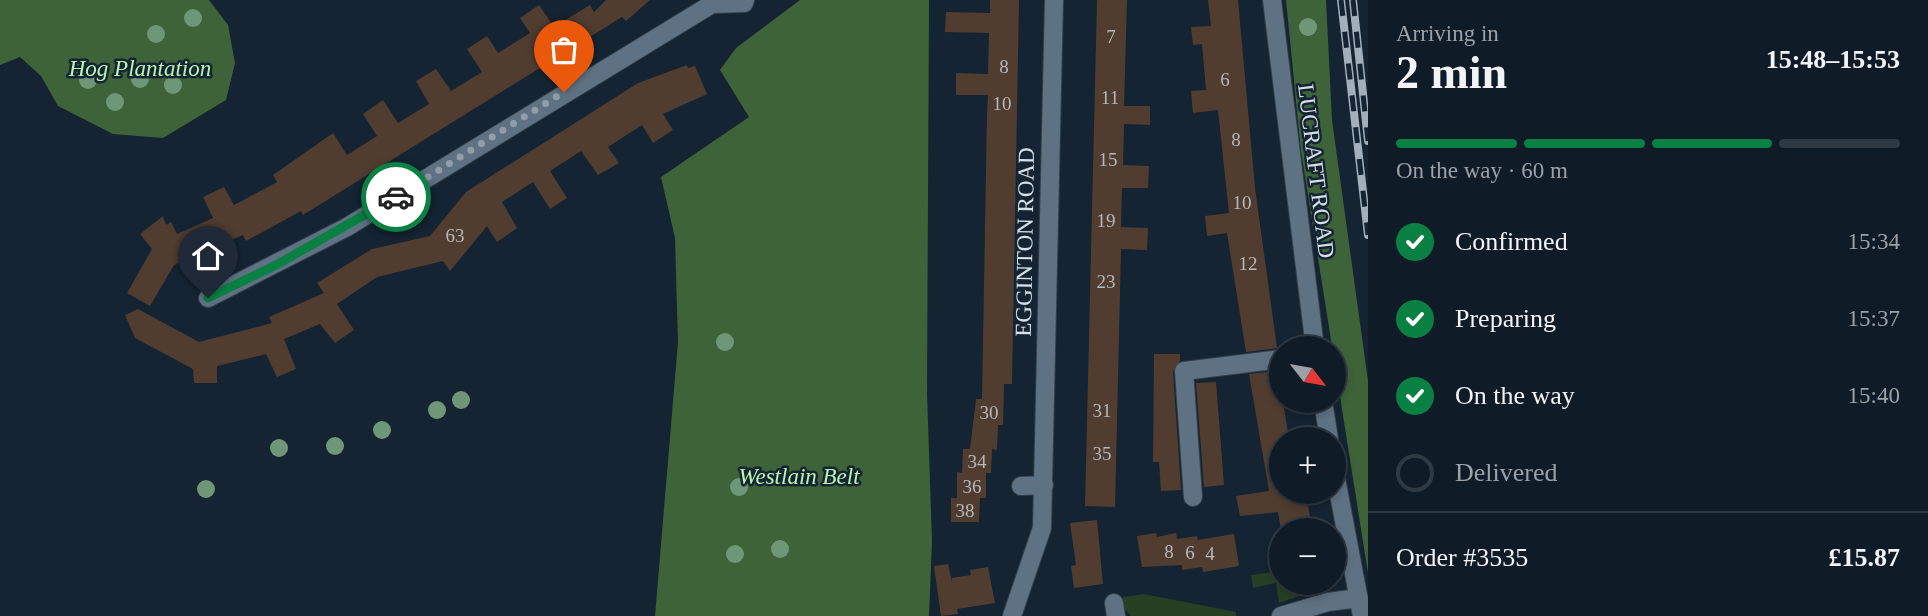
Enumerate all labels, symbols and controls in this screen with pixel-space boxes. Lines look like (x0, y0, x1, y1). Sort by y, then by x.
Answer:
pin (534, 20, 594, 92)
text: Arriving in (1396, 21, 1499, 46)
house number: 7 (1106, 26, 1116, 47)
icon: bag (545, 31, 583, 69)
text: 15:48–15:53 (1766, 45, 1900, 74)
text: 2 min (1396, 47, 1507, 98)
park label: Hog Plantation (68, 56, 211, 81)
house number: 8 (999, 56, 1009, 77)
house number: 6 (1220, 69, 1230, 90)
street label: LUCRAFT ROAD (1293, 82, 1339, 260)
house number: 11 (1101, 87, 1119, 108)
house number: 10 (993, 93, 1012, 114)
house number: 8 (1231, 129, 1241, 150)
street label: EGGINTON ROAD (1011, 147, 1039, 337)
house number: 15 (1099, 149, 1118, 170)
text: On the way · 60 m (1396, 158, 1568, 183)
courier (361, 162, 431, 232)
icon: car (377, 178, 415, 216)
house number: 10 (1233, 192, 1252, 213)
house number: 19 (1097, 210, 1116, 231)
icon: check (1396, 223, 1434, 261)
house number: 63 (446, 225, 465, 246)
pin (178, 226, 238, 298)
text: Confirmed (1455, 227, 1568, 256)
text: 15:34 (1848, 229, 1900, 254)
icon: home (189, 237, 227, 275)
house number: 12 (1239, 253, 1258, 274)
house number: 23 (1097, 271, 1116, 292)
icon: check (1396, 300, 1434, 338)
text: Preparing (1455, 304, 1556, 333)
text: 15:37 (1848, 306, 1900, 331)
north arrow (1269, 336, 1346, 413)
map controls (1269, 336, 1346, 595)
icon: check (1396, 377, 1434, 415)
text: On the way (1455, 381, 1575, 410)
text: 15:40 (1848, 383, 1900, 408)
house number: 31 (1093, 400, 1112, 421)
house number: 30 (980, 402, 999, 423)
button: + (1269, 427, 1346, 504)
house number: 35 (1093, 443, 1112, 464)
house number: 34 (968, 451, 987, 472)
text: Delivered (1455, 458, 1558, 487)
park label: Westlain Belt (738, 464, 860, 489)
house number: 36 (963, 476, 982, 497)
house number: 38 (956, 500, 975, 521)
button: − (1269, 518, 1346, 595)
house number: 8 (1164, 541, 1174, 562)
house number: 6 (1185, 542, 1195, 563)
house number: 4 (1205, 543, 1215, 564)
text: Order #3535 (1396, 543, 1528, 572)
text: £15.87 (1829, 543, 1900, 572)

